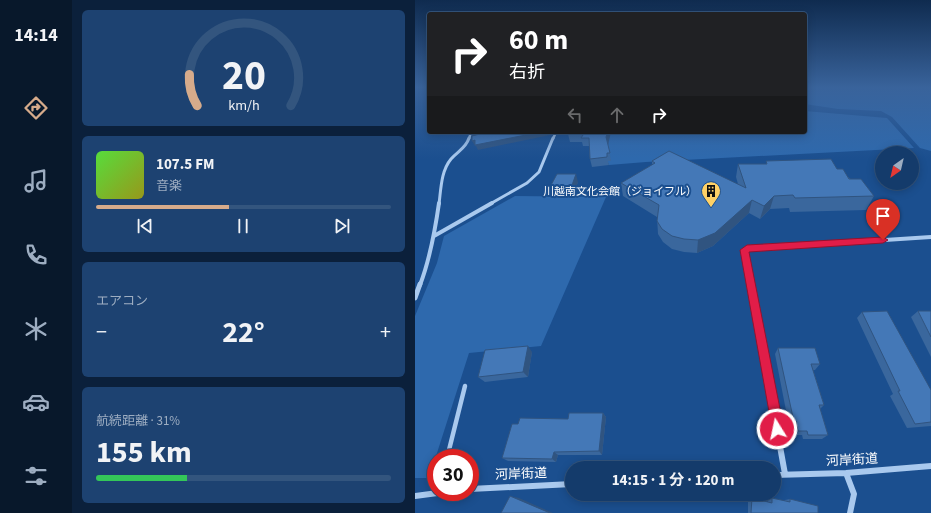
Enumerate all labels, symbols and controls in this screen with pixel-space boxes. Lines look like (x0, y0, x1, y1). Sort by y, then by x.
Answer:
text: 60 m (509, 20, 568, 60)
text: 14:14 (14, 23, 58, 48)
icon: right (443, 28, 495, 80)
text: 20 (222, 46, 265, 106)
text: 右折 (509, 60, 545, 85)
icon: directions (22, 94, 50, 122)
text: km/h (228, 94, 259, 115)
icon: left (564, 104, 586, 126)
icon: ahead (606, 104, 628, 126)
icon: right (648, 104, 670, 126)
north arrow (875, 146, 919, 190)
map controls (875, 146, 919, 190)
text: 107.5 FM (156, 154, 214, 175)
icon: music (22, 167, 50, 195)
text: 音楽 (156, 177, 182, 195)
building icon: 川越南文化会館（ジョイフル） (700, 180, 722, 208)
place label: 川越南文化会館（ジョイフル） (543, 184, 697, 199)
pin (866, 199, 900, 240)
icon: arrive (872, 205, 894, 227)
icon: previous (134, 215, 156, 237)
icon: pause (232, 215, 254, 237)
icon: next (331, 215, 353, 237)
icon: phone (22, 241, 50, 269)
text: エアコン (96, 292, 148, 310)
text: 22° (222, 311, 265, 354)
icon: climate (22, 315, 50, 343)
text: − (96, 316, 107, 348)
text: + (380, 316, 391, 348)
icon: car (22, 388, 50, 416)
position arrow (756, 408, 798, 450)
text: 航続距離 · 31% (96, 412, 180, 430)
text: 155 km (96, 431, 192, 474)
speed limit sign: 30 (427, 449, 479, 501)
street label: 河岸街道 (826, 450, 878, 470)
icon: filters (22, 462, 50, 490)
street label: 河岸街道 (495, 464, 547, 484)
text: 14:15 · 1 分 · 120 m (612, 470, 734, 491)

